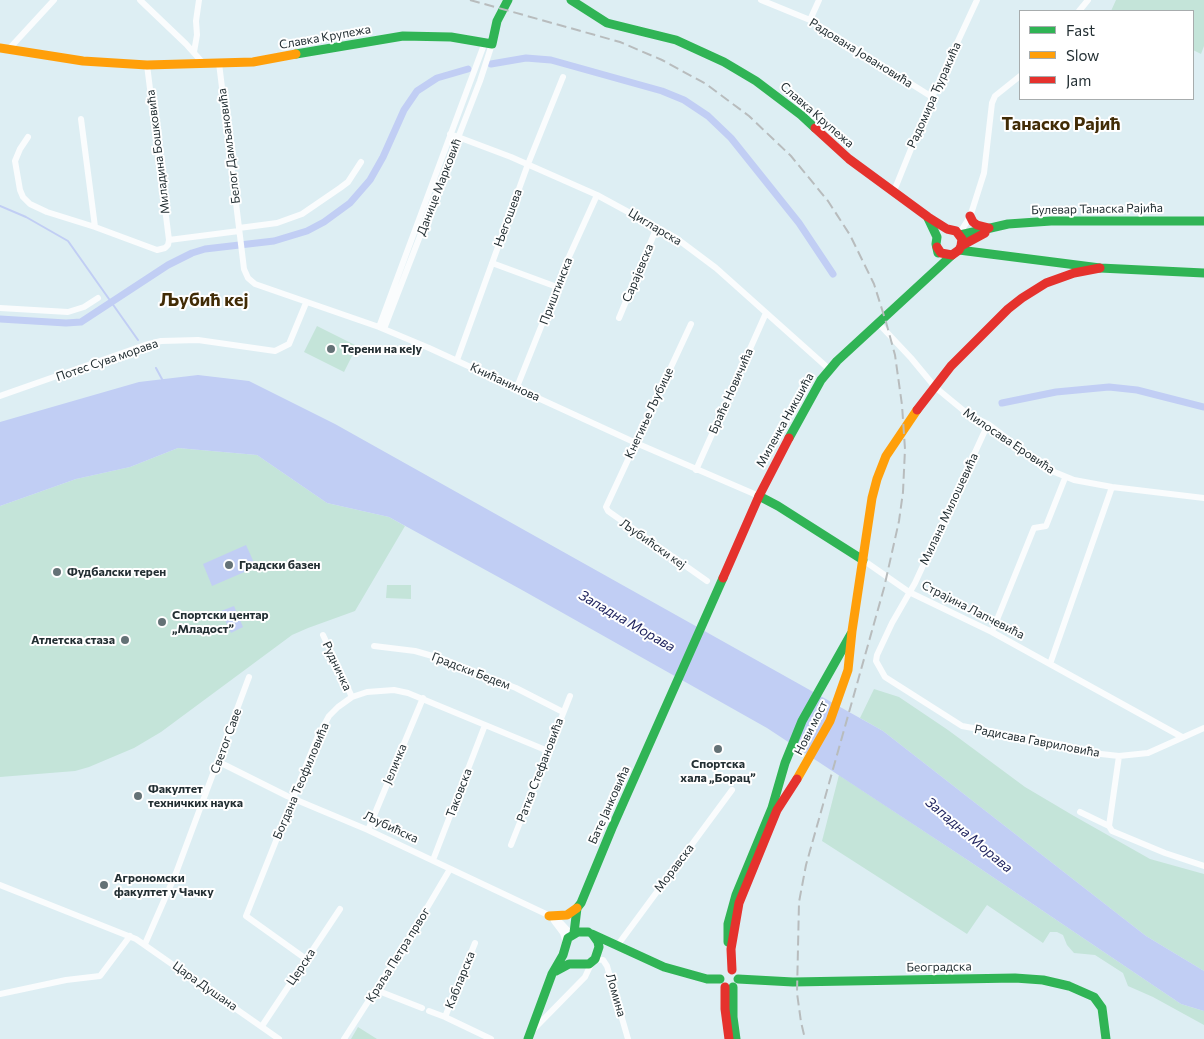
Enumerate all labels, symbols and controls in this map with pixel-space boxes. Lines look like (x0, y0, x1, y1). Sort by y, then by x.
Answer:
legend (1019, 10, 1194, 100)
street label: Радована Јовановића (807, 15, 915, 91)
text: Fast (1066, 21, 1095, 39)
street label: Славка Крупежа (278, 22, 372, 52)
street label: Радомира Ђуракића (904, 40, 964, 150)
text: Slow (1066, 46, 1099, 64)
text: Jam (1066, 71, 1091, 89)
street label: Славка Крупежа (777, 79, 857, 151)
street label: Белог Дамљановића (215, 87, 243, 205)
street label: Миладина Бошковића (143, 89, 173, 215)
district label: Танаско Рајић (1001, 113, 1121, 135)
street label: Данице Марковић (414, 136, 464, 238)
street label: Његошева (491, 187, 525, 249)
street label: Булевар Танаска Рајића (1031, 201, 1163, 217)
street label: Цигларска (626, 205, 684, 249)
street label: Сарајевска (619, 242, 657, 304)
street label: Приштинска (537, 255, 575, 327)
district label: Љубић кеј (160, 289, 248, 311)
street label: Потес Сува морава (54, 336, 160, 384)
place label: Терени на кеју (341, 342, 422, 356)
marker: Терени на кеју (325, 343, 337, 355)
street label: Браће Новичића (706, 346, 756, 436)
street label: Книћанинова (468, 360, 542, 404)
street label: Кнегиње Љубице (622, 365, 676, 461)
street label: Миленка Никшића (753, 370, 817, 470)
street label: Милосава Еровића (961, 405, 1057, 477)
street label: Милана Милошевића (917, 451, 981, 567)
street label: Љубићски кеј (617, 516, 689, 572)
place label: Градски базен (239, 558, 320, 572)
marker: Градски базен (223, 559, 235, 571)
place label: Фудбалски терен (67, 565, 166, 579)
marker: Фудбалски терен (51, 566, 63, 578)
street label: Страјина Лапчевића (919, 578, 1027, 642)
water label: Западна Морава (576, 587, 678, 655)
place label: Спортски центар „Младост” (172, 608, 269, 636)
marker: Спортски центар „Младост” (156, 616, 168, 628)
place label: Атлетска стаза (31, 633, 115, 647)
marker: Атлетска стаза (119, 634, 131, 646)
street label: Рудничка (319, 639, 355, 693)
street label: Градски Бедем (430, 649, 512, 693)
street label: Нови мост (791, 698, 831, 758)
street label: Светог Саве (208, 706, 244, 776)
street label: Ратка Стефановића (514, 716, 566, 824)
street label: Богдана Теофиловића (270, 720, 332, 842)
street label: Радисава Гавриловића (973, 722, 1101, 760)
street label: Јеличка (380, 742, 410, 786)
marker: Спортска хала „Борац” (712, 743, 724, 755)
place label: Спортска хала „Борац” (680, 757, 756, 785)
street label: Бате Јанковића (585, 764, 633, 846)
street label: Таковска (443, 767, 475, 819)
place label: Факултет техничких наука (148, 782, 243, 810)
marker: Факултет техничких наука (132, 790, 144, 802)
water label: Западна Морава (922, 794, 1016, 876)
street label: Љубићска (361, 808, 421, 846)
street label: Моравска (651, 841, 697, 895)
place label: Агрономски факултет у Чачку (114, 871, 214, 899)
marker: Агрономски факултет у Чачку (98, 879, 110, 891)
street label: Краља Петра првог (363, 905, 433, 1005)
street label: Церска (284, 946, 318, 988)
street label: Кабларска (442, 949, 478, 1011)
street label: Цара Душана (170, 958, 240, 1014)
street label: Београдска (906, 959, 972, 975)
street label: Ломина (603, 972, 629, 1018)

